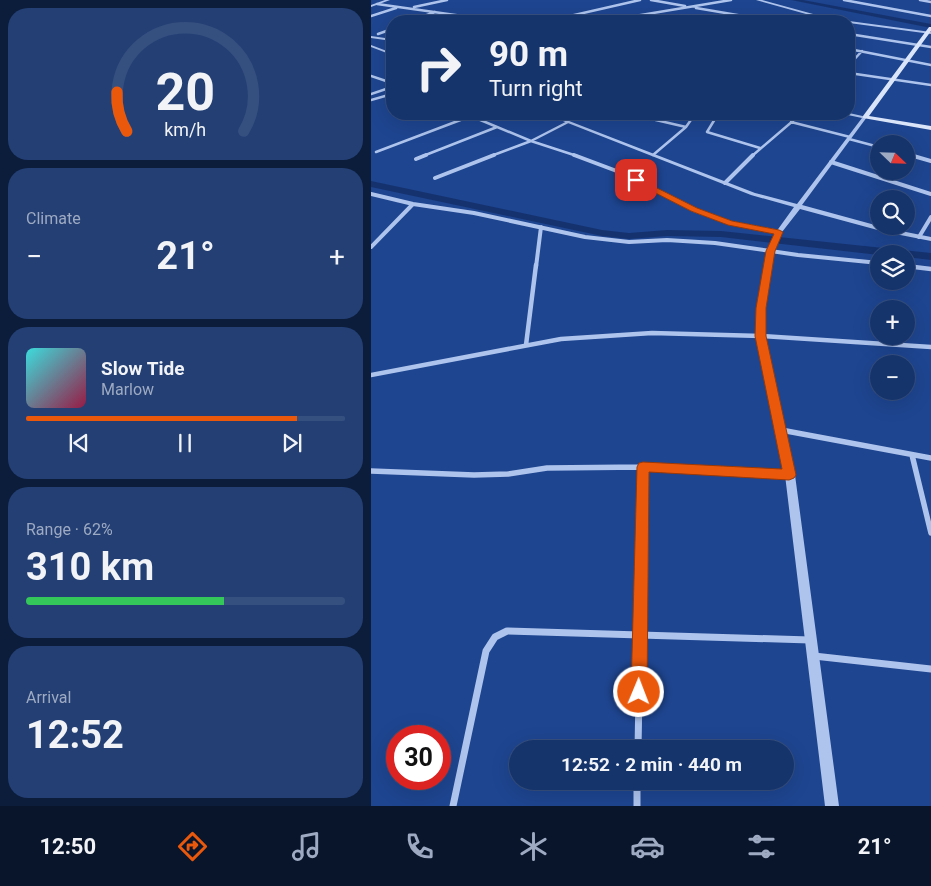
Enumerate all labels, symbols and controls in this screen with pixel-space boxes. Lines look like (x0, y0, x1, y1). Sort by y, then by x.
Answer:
text: 90 m (489, 34, 568, 75)
icon: right (406, 35, 471, 100)
text: 20 (156, 62, 215, 123)
text: Turn right (489, 76, 583, 101)
text: km/h (165, 119, 206, 140)
north arrow (870, 135, 915, 180)
map controls (870, 135, 915, 400)
pin (615, 159, 657, 201)
icon: arrive (622, 166, 650, 194)
button: search (870, 190, 915, 235)
text: Climate (26, 209, 81, 228)
text: 21° (156, 234, 215, 278)
text: − (26, 240, 42, 273)
text: + (329, 240, 345, 273)
button: layers (870, 245, 915, 290)
button: + (870, 300, 915, 345)
button: − (870, 355, 915, 400)
text: Slow Tide (101, 357, 184, 380)
text: Marlow (101, 380, 154, 399)
icon: previous (65, 429, 93, 457)
icon: pause (171, 429, 199, 457)
icon: next (278, 429, 306, 457)
text: Range · 62% (26, 520, 113, 539)
text: 310 km (26, 545, 154, 589)
position arrow (612, 665, 664, 717)
text: Arrival (26, 688, 71, 707)
text: 12:52 (26, 713, 124, 757)
speed limit sign: 30 (386, 725, 451, 790)
text: 12:52 · 2 min · 440 m (561, 753, 742, 776)
icon: directions (175, 829, 210, 864)
icon: music (289, 829, 324, 864)
icon: phone (402, 829, 437, 864)
icon: climate (516, 829, 551, 864)
icon: car (630, 829, 665, 864)
icon: filters (744, 829, 779, 864)
text: 12:50 (39, 834, 96, 859)
text: 21° (858, 834, 891, 859)

